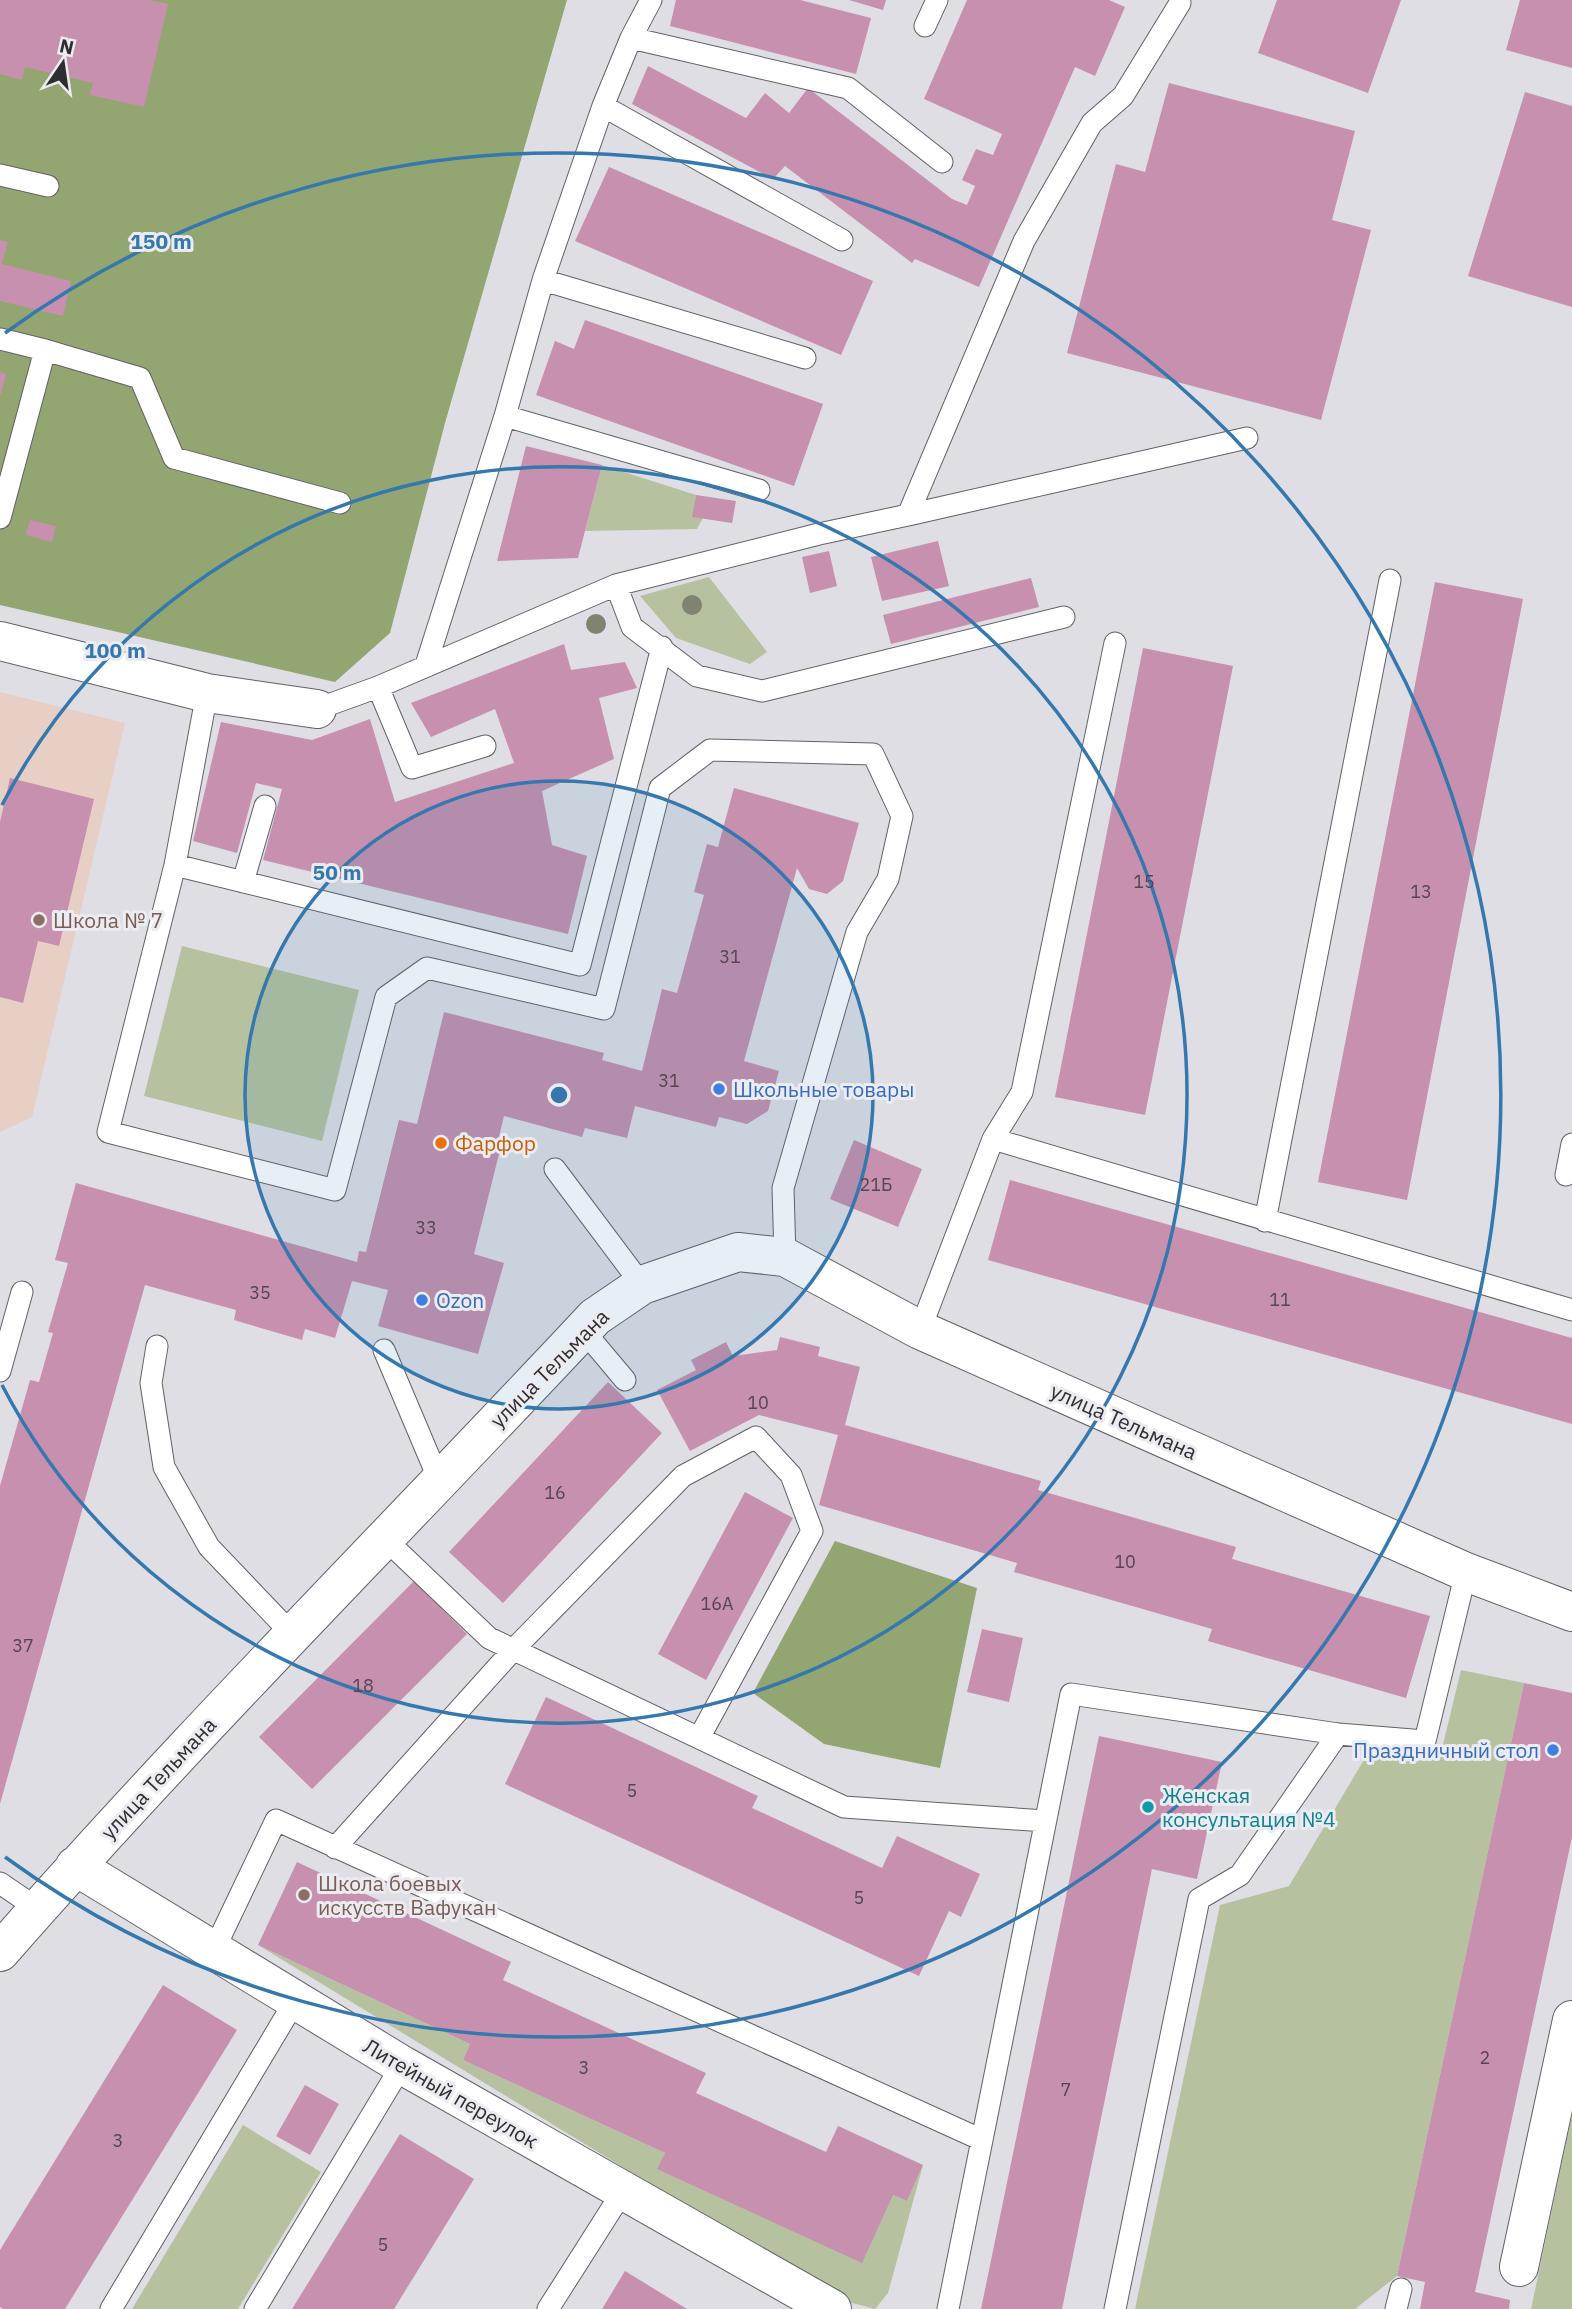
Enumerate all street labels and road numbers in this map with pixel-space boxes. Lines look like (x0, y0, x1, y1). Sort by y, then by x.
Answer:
street label: улица Тельмана (483, 1302, 615, 1434)
street label: улица Тельмана (1046, 1376, 1202, 1466)
street label: улица Тельмана (94, 1711, 222, 1845)
street label: Литейный переулок (358, 2031, 544, 2155)

